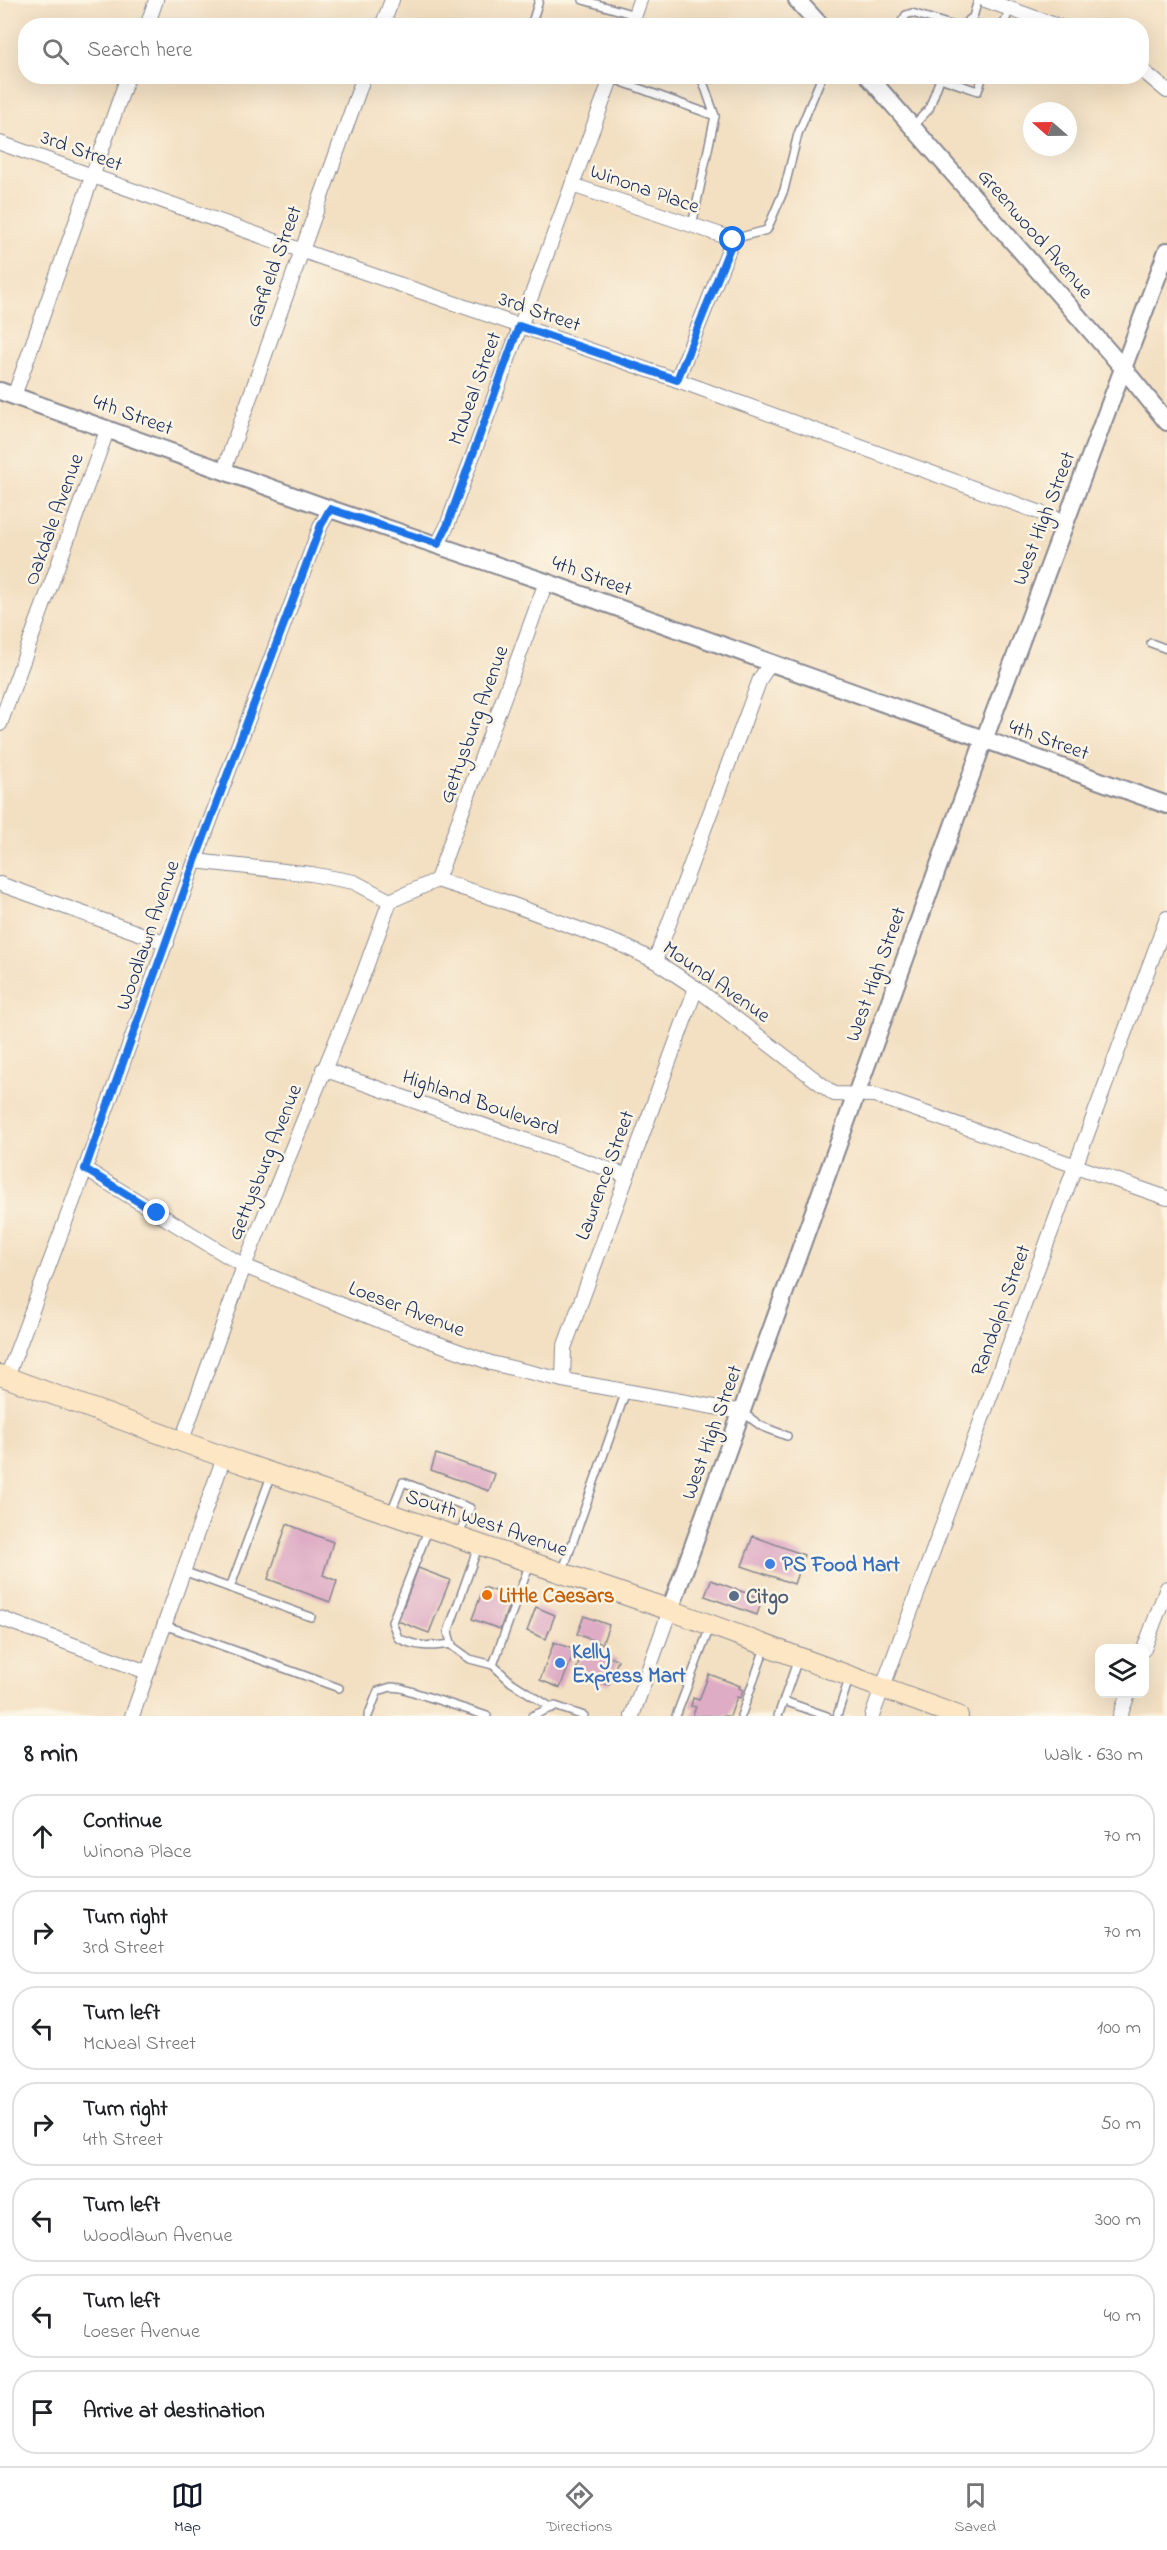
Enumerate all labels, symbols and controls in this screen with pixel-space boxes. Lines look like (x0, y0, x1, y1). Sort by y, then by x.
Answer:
search box (18, 18, 1149, 84)
icon: search (39, 35, 72, 68)
text: Search here (87, 35, 192, 67)
north arrow (1023, 102, 1077, 156)
street label: 3rd Street (36, 123, 126, 181)
street label: Winona Place (586, 157, 704, 223)
street label: Greenwood Avenue (969, 163, 1100, 307)
street label: Garfield Street (239, 202, 311, 332)
route start (719, 226, 745, 252)
street label: 3rd Street (494, 285, 584, 341)
street label: McNeal Street (441, 328, 510, 450)
street label: 4th Street (88, 387, 177, 444)
street label: West High Street (1006, 447, 1086, 591)
street label: Oakdale Avenue (17, 449, 93, 590)
street label: 4th Street (547, 548, 636, 605)
street label: Gettysburg Avenue (432, 641, 519, 809)
street label: 4th Street (1004, 712, 1093, 769)
street label: Woodlawn Avenue (109, 856, 189, 1015)
street label: West High Street (839, 903, 917, 1047)
street label: Mound Avenue (656, 934, 776, 1031)
street label: Highland Boulevard (397, 1063, 563, 1147)
street label: Gettysburg Avenue (221, 1080, 313, 1246)
street label: Lawrence Street (569, 1107, 643, 1245)
route end (143, 1199, 169, 1225)
street label: Randolph Street (964, 1241, 1040, 1381)
street label: Loeser Avenue (344, 1274, 470, 1346)
street label: West High Street (675, 1361, 753, 1505)
street label: South West Avenue (401, 1482, 572, 1566)
place label: PS Food Mart (782, 1551, 901, 1581)
marker: PS Food Mart (763, 1557, 777, 1571)
place label: Little Caesars (499, 1582, 615, 1612)
place label: Citgo (746, 1583, 789, 1615)
marker: Little Caesars (480, 1588, 494, 1602)
marker: Citgo (727, 1589, 741, 1603)
place label: Kelly Express Mart (572, 1638, 687, 1692)
map controls (1095, 1644, 1149, 1698)
button: layers (1095, 1644, 1149, 1698)
marker: Kelly Express Mart (553, 1656, 567, 1670)
text: 8 min (24, 1736, 78, 1774)
text: Walk · 630 m (1044, 1741, 1143, 1770)
text: Continue (83, 1806, 162, 1838)
icon: ahead (26, 1820, 59, 1853)
text: 70 m (1104, 1822, 1141, 1851)
text: Winona Place (83, 1838, 191, 1867)
text: Turn right (83, 1902, 168, 1934)
icon: right (26, 1916, 59, 1949)
text: 70 m (1104, 1918, 1141, 1947)
text: 3rd Street (83, 1934, 164, 1963)
text: Turn left (83, 1998, 160, 2030)
icon: left (26, 2012, 59, 2045)
text: 100 m (1097, 2014, 1141, 2043)
text: McNeal Street (83, 2030, 196, 2059)
text: Turn right (83, 2094, 168, 2126)
icon: right (26, 2108, 59, 2141)
text: 50 m (1100, 2110, 1141, 2139)
text: 4th Street (83, 2126, 163, 2155)
text: Turn left (83, 2190, 160, 2222)
icon: left (26, 2204, 59, 2237)
text: 300 m (1095, 2206, 1141, 2235)
text: Woodlawn Avenue (83, 2222, 232, 2251)
text: Turn left (83, 2286, 160, 2318)
icon: left (26, 2300, 59, 2333)
text: 40 m (1104, 2302, 1141, 2331)
text: Loeser Avenue (83, 2318, 200, 2347)
icon: arrive (26, 2396, 59, 2429)
text: Arrive at destination (83, 2396, 265, 2428)
tab: Map (171, 2479, 204, 2539)
tab: Directions (546, 2479, 612, 2539)
tab: Saved (954, 2479, 996, 2539)

